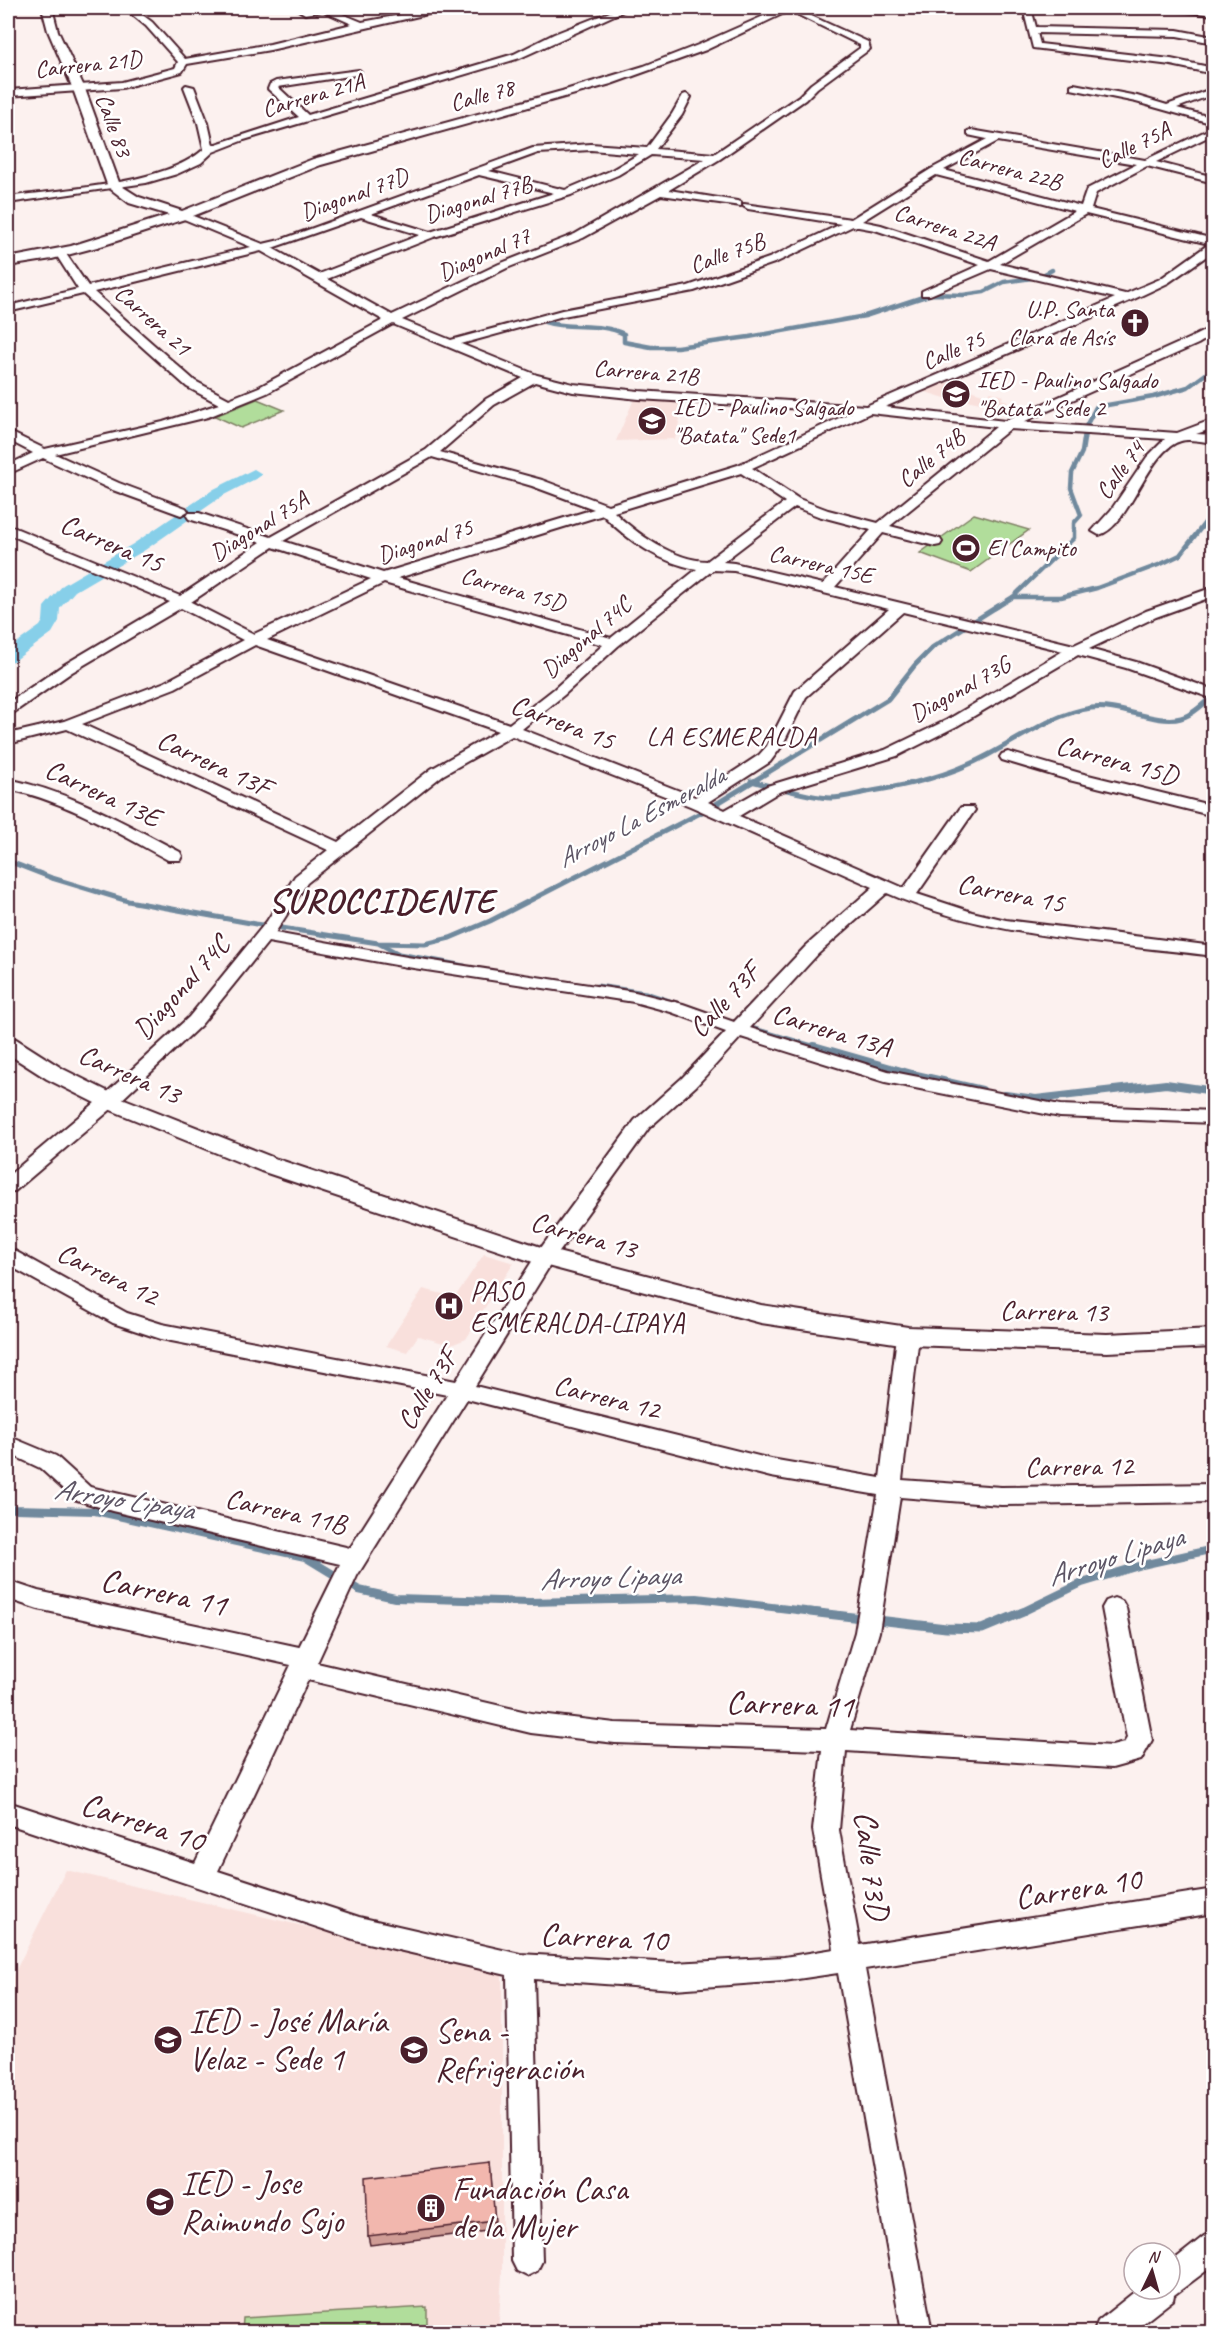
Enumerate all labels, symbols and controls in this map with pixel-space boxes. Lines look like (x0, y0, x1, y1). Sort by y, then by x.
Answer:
street label: Carrera 21D (33, 43, 145, 84)
street label: Carrera 21A (258, 66, 368, 124)
street label: Calle 78 (447, 72, 519, 118)
street label: Calle 83 (89, 89, 140, 163)
street label: Calle 75A (1093, 114, 1176, 175)
street label: Carrera 22B (955, 141, 1066, 198)
street label: Diagonal 77D (296, 160, 414, 227)
street label: Diagonal 77B (421, 168, 537, 230)
street label: Carrera 22A (891, 197, 1000, 258)
street label: Diagonal 77 (433, 220, 536, 288)
street label: Calle 75B (685, 225, 770, 280)
street label: Carrera 21 (108, 278, 198, 363)
place label: U.P. Santa Clara de Asís (1008, 294, 1117, 352)
church icon: U.P. Santa Clara de Asís (1119, 307, 1151, 339)
street label: Calle 75 (917, 323, 990, 377)
street label: Carrera 21B (592, 352, 701, 392)
place label: IED - Paulino Salgado "Batata" Sede 2 (977, 365, 1159, 423)
school or university icon: IED - Paulino Salgado "Batata" Sede 2 (940, 378, 972, 410)
place label: IED - Paulino Salgado "Batata'' Sede1 (673, 392, 855, 450)
school or university icon: IED - Paulino Salgado "Batata'' Sede1 (636, 405, 668, 437)
street label: Calle 74B (891, 421, 972, 494)
street label: Calle 74 (1089, 433, 1153, 505)
street label: Diagonal 75A (204, 484, 314, 568)
street label: Carrera 15 (55, 506, 170, 581)
street label: Diagonal 75 (374, 511, 477, 570)
sports icon: El Campito (950, 532, 982, 564)
place label: El Campito (987, 533, 1078, 563)
street label: Carrera 15E (766, 538, 879, 591)
street label: Carrera 15D (458, 560, 570, 619)
street label: Diagonal 74C (535, 588, 639, 684)
street label: Diagonal 73G (905, 648, 1017, 729)
street label: Carrera 15 (506, 686, 621, 758)
district label: LA ESMERALDA (646, 720, 818, 753)
street label: Carrera 13F (152, 722, 282, 807)
street label: Carrera 15D (1052, 727, 1184, 794)
street label: Carrera 13E (40, 751, 169, 836)
water label: Arroyo La Esmeralda (552, 757, 733, 875)
street label: Carrera 15 (955, 865, 1069, 921)
district label: SUROCCIDENTE (269, 879, 499, 922)
street label: Diagonal 74C (125, 926, 239, 1046)
street label: Calle 73F (681, 951, 771, 1044)
street label: Carrera 13A (768, 995, 897, 1065)
street label: Carrera 13 (73, 1036, 189, 1113)
street label: Carrera 13 (527, 1203, 643, 1267)
street label: Carrera 12 (52, 1235, 166, 1315)
place label: PASO ESMERALDA-LIPAYA (470, 1273, 685, 1340)
hospital icon: PASO ESMERALDA-LIPAYA (433, 1290, 465, 1322)
street label: Carrera 13 (1000, 1293, 1111, 1329)
street label: Calle 73F (389, 1337, 469, 1436)
street label: Carrera 12 (550, 1367, 666, 1428)
street label: Carrera 12 (1025, 1448, 1136, 1484)
water label: Arroyo Lipaya (52, 1469, 199, 1529)
street label: Carrera 11B (222, 1480, 352, 1542)
water label: Arroyo Lipaya (1042, 1516, 1190, 1595)
water label: Arroyo Lipaya (539, 1555, 684, 1598)
street label: Carrera 11 (97, 1558, 233, 1626)
street label: Carrera 11 (726, 1681, 857, 1727)
street label: Carrera 10 (76, 1782, 212, 1862)
street label: Calle 73D (845, 1809, 900, 1924)
street label: Carrera 10 (1012, 1857, 1146, 1919)
street label: Carrera 10 (539, 1913, 671, 1961)
place label: IED - José María Velaz - Sede 1 (189, 2000, 390, 2080)
place label: Sena - Refrigeración (435, 2010, 585, 2090)
school or university icon: IED - José María Velaz - Sede 1 (152, 2024, 184, 2056)
school or university icon: Sena - Refrigeración (398, 2034, 430, 2066)
place label: IED - Jose Raimundo Sojo (181, 2162, 345, 2242)
place label: Fundación Casa de la Mujer (452, 2168, 629, 2248)
school or university icon: IED - Jose Raimundo Sojo (144, 2186, 176, 2218)
building icon: Fundación Casa de la Mujer (415, 2192, 447, 2224)
north arrow (1122, 2241, 1182, 2301)
text: N (1147, 2247, 1162, 2268)

